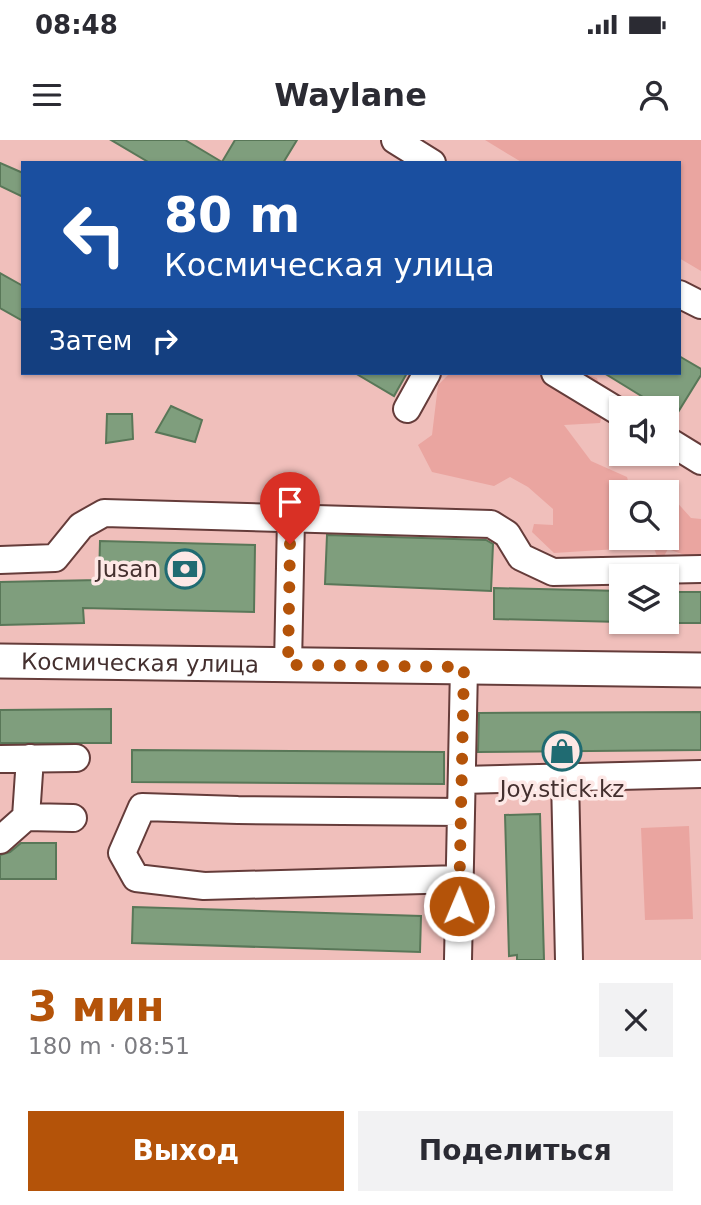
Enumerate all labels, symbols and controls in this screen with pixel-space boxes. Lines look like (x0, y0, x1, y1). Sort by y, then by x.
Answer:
text: 08:48 (35, 10, 118, 40)
icon: menu (28, 76, 66, 114)
text: Waylane (274, 76, 427, 114)
icon: person (635, 76, 673, 114)
text: 80 m (164, 187, 300, 244)
icon: left (49, 189, 140, 280)
text: Космическая улица (164, 246, 495, 284)
icon: right (146, 322, 184, 360)
text: Затем (49, 326, 132, 356)
map controls (609, 396, 679, 634)
button: sound (609, 396, 679, 466)
pin (260, 472, 320, 544)
button: search (609, 480, 679, 550)
icon: arrive (271, 483, 309, 521)
bank icon: Jusan (164, 548, 206, 590)
place label: Jusan (94, 556, 158, 582)
button: layers (609, 564, 679, 634)
street label: Космическая улица (21, 648, 259, 677)
shop icon: Joy.stick.kz (541, 730, 583, 772)
place label: Joy.stick.kz (498, 776, 624, 802)
position arrow (422, 869, 496, 943)
text: 3 мин (28, 982, 165, 1031)
button: close (599, 983, 673, 1057)
text: 180 m · 08:51 (28, 1033, 190, 1059)
button: Выход (28, 1111, 344, 1191)
button: Поделиться (358, 1111, 673, 1191)

